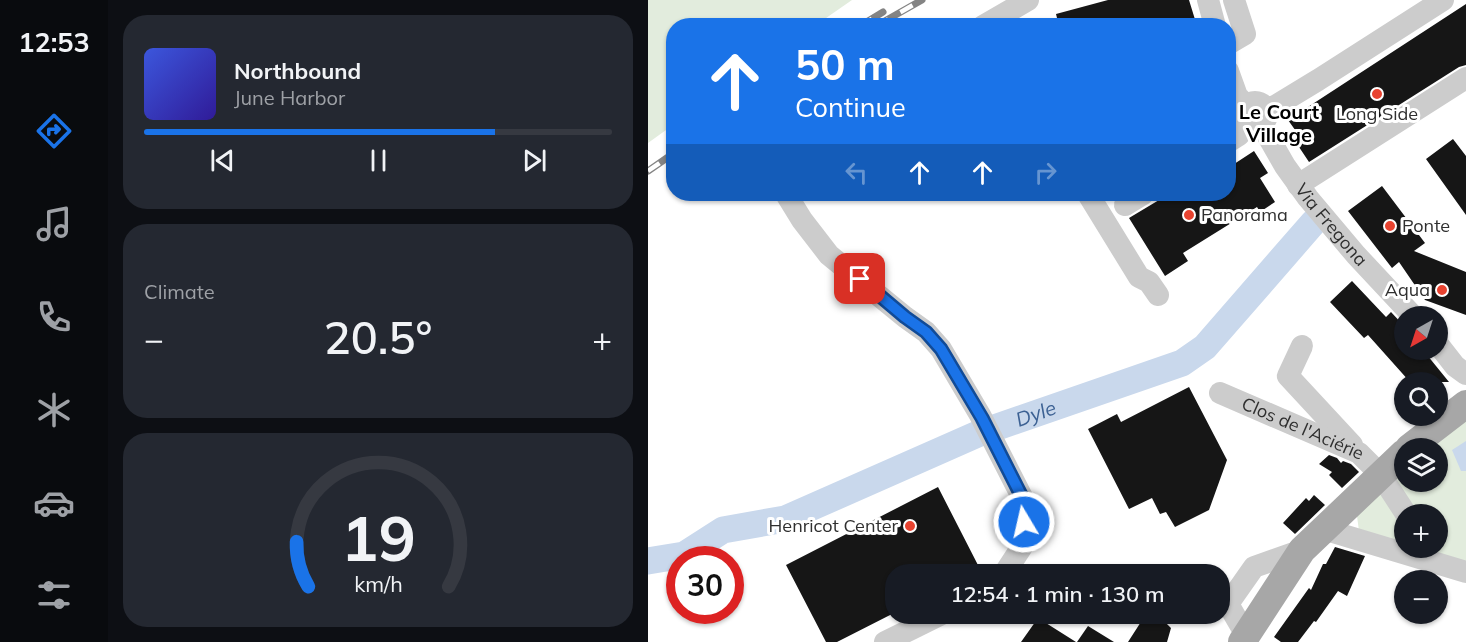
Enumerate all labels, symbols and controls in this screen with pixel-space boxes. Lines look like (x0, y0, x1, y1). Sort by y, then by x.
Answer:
text: 12:53 (18, 25, 90, 59)
text: 50 m (795, 38, 895, 91)
icon: ahead (696, 42, 774, 120)
text: Northbound (234, 57, 361, 85)
text: June Harbor (234, 85, 345, 110)
marker: Long Side (1370, 87, 1384, 101)
text: Continue (795, 90, 906, 124)
district label: Le Court Village (1239, 99, 1320, 147)
place label: Long Side (1336, 102, 1418, 125)
icon: directions (33, 110, 75, 152)
icon: previous (206, 144, 239, 177)
icon: pause (362, 144, 395, 177)
icon: next (518, 144, 551, 177)
icon: left (840, 156, 873, 189)
icon: ahead (903, 156, 936, 189)
icon: ahead (966, 156, 999, 189)
icon: right (1029, 156, 1062, 189)
street label: Via Fregona (1290, 179, 1372, 271)
icon: music (33, 203, 75, 245)
place label: Panorama (1201, 203, 1288, 226)
marker: Panorama (1182, 208, 1196, 222)
place label: Ponte (1402, 214, 1450, 237)
marker: Ponte (1383, 219, 1397, 233)
pin (834, 253, 885, 304)
icon: arrive (843, 262, 876, 295)
place label: Aqua (1385, 278, 1430, 301)
text: Climate (144, 279, 215, 304)
marker: Aqua (1435, 283, 1449, 297)
icon: phone (33, 296, 75, 338)
north arrow (1394, 306, 1448, 360)
map controls (1394, 306, 1448, 624)
text: 20.5° (324, 309, 432, 365)
text: − (144, 318, 164, 359)
text: + (592, 318, 612, 359)
button: search (1394, 372, 1448, 426)
icon: climate (33, 389, 75, 431)
street label: Clos de l'Aciérie (1238, 392, 1367, 465)
water label: Dyle (1012, 395, 1059, 432)
button: layers (1394, 438, 1448, 492)
icon: car (33, 482, 75, 524)
position arrow (992, 490, 1056, 554)
text: 19 (341, 498, 415, 577)
button: + (1394, 504, 1448, 558)
place label: Henricot Center (769, 514, 898, 537)
marker: Henricot Center (903, 519, 917, 533)
speed limit sign: 30 (666, 546, 744, 624)
text: km/h (354, 570, 402, 597)
button: − (1394, 570, 1448, 624)
icon: filters (33, 574, 75, 616)
text: 12:54 · 1 min · 130 m (950, 580, 1165, 608)

